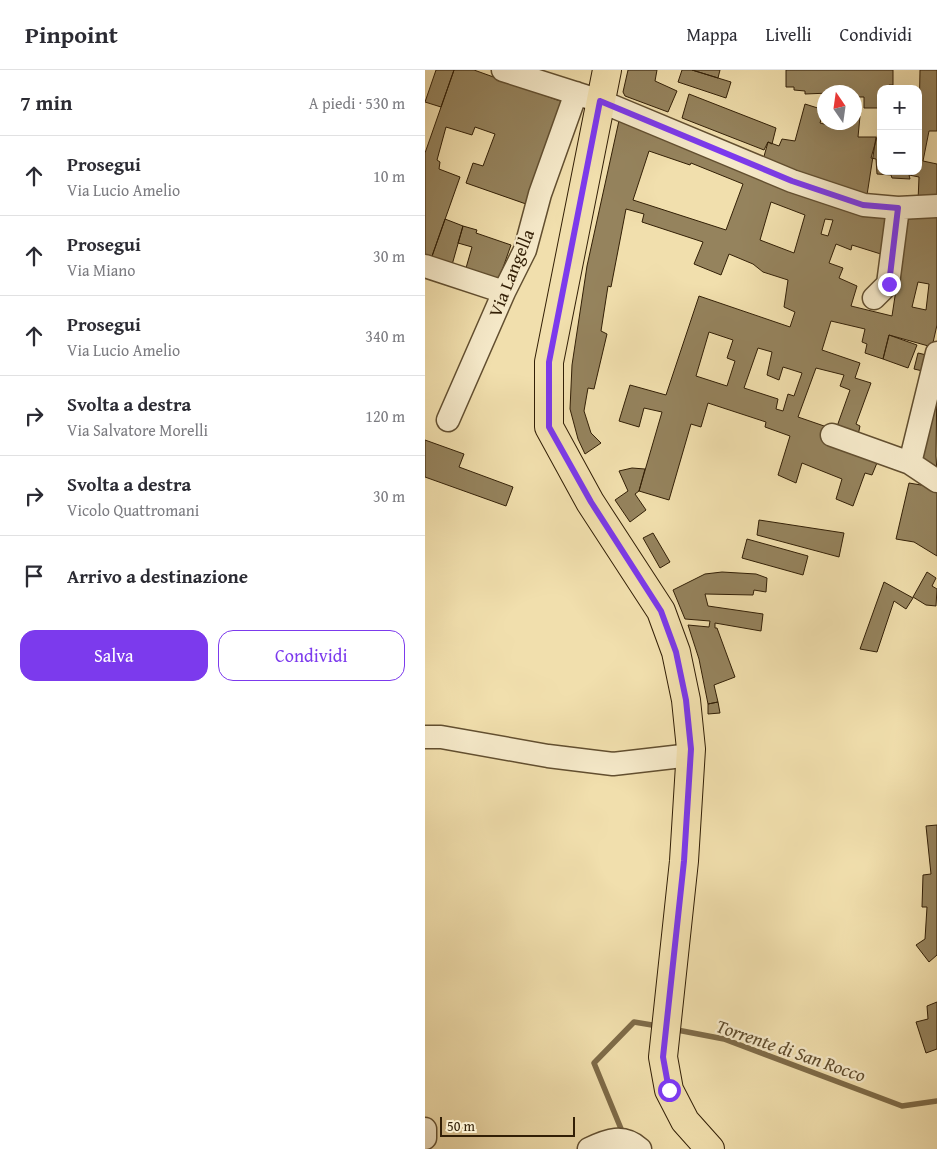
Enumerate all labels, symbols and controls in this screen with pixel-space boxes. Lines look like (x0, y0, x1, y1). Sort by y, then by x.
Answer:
text: Pinpoint (25, 17, 118, 52)
text: Mappa (686, 21, 738, 48)
text: Livelli (766, 21, 812, 48)
text: Condividi (840, 21, 912, 48)
north arrow (817, 85, 862, 130)
map controls (877, 85, 922, 175)
button: + (877, 85, 922, 130)
text: 7 min (20, 87, 72, 118)
text: A piedi · 530 m (309, 91, 405, 115)
button: − (877, 130, 922, 175)
text: Prosegui (67, 150, 141, 178)
icon: ahead (20, 162, 48, 190)
text: 10 m (373, 164, 405, 188)
text: Via Lucio Amelio (67, 178, 180, 202)
street label: Via Langella (481, 225, 541, 321)
text: Prosegui (67, 230, 141, 258)
icon: ahead (20, 242, 48, 270)
text: 30 m (373, 244, 405, 268)
text: Via Miano (67, 258, 135, 282)
route end (878, 273, 901, 296)
text: Prosegui (67, 310, 141, 338)
icon: ahead (20, 322, 48, 350)
text: 340 m (365, 324, 405, 348)
text: Via Lucio Amelio (67, 338, 180, 362)
text: Svolta a destra (67, 390, 191, 418)
icon: right (20, 402, 48, 430)
text: 120 m (365, 404, 405, 428)
text: Via Salvatore Morelli (67, 418, 208, 442)
text: Svolta a destra (67, 470, 191, 498)
icon: right (20, 482, 48, 510)
text: 30 m (373, 484, 405, 508)
text: Vicolo Quattromani (67, 498, 199, 522)
icon: arrive (20, 562, 48, 590)
text: Arrivo a destinazione (67, 562, 248, 590)
button: Salva (20, 630, 208, 681)
button: Condividi (218, 630, 405, 681)
water label: Torrente di San Rocco (713, 1011, 869, 1089)
route start (658, 1079, 681, 1102)
scale bar (440, 1114, 575, 1137)
text: 50 m (447, 1116, 475, 1136)

